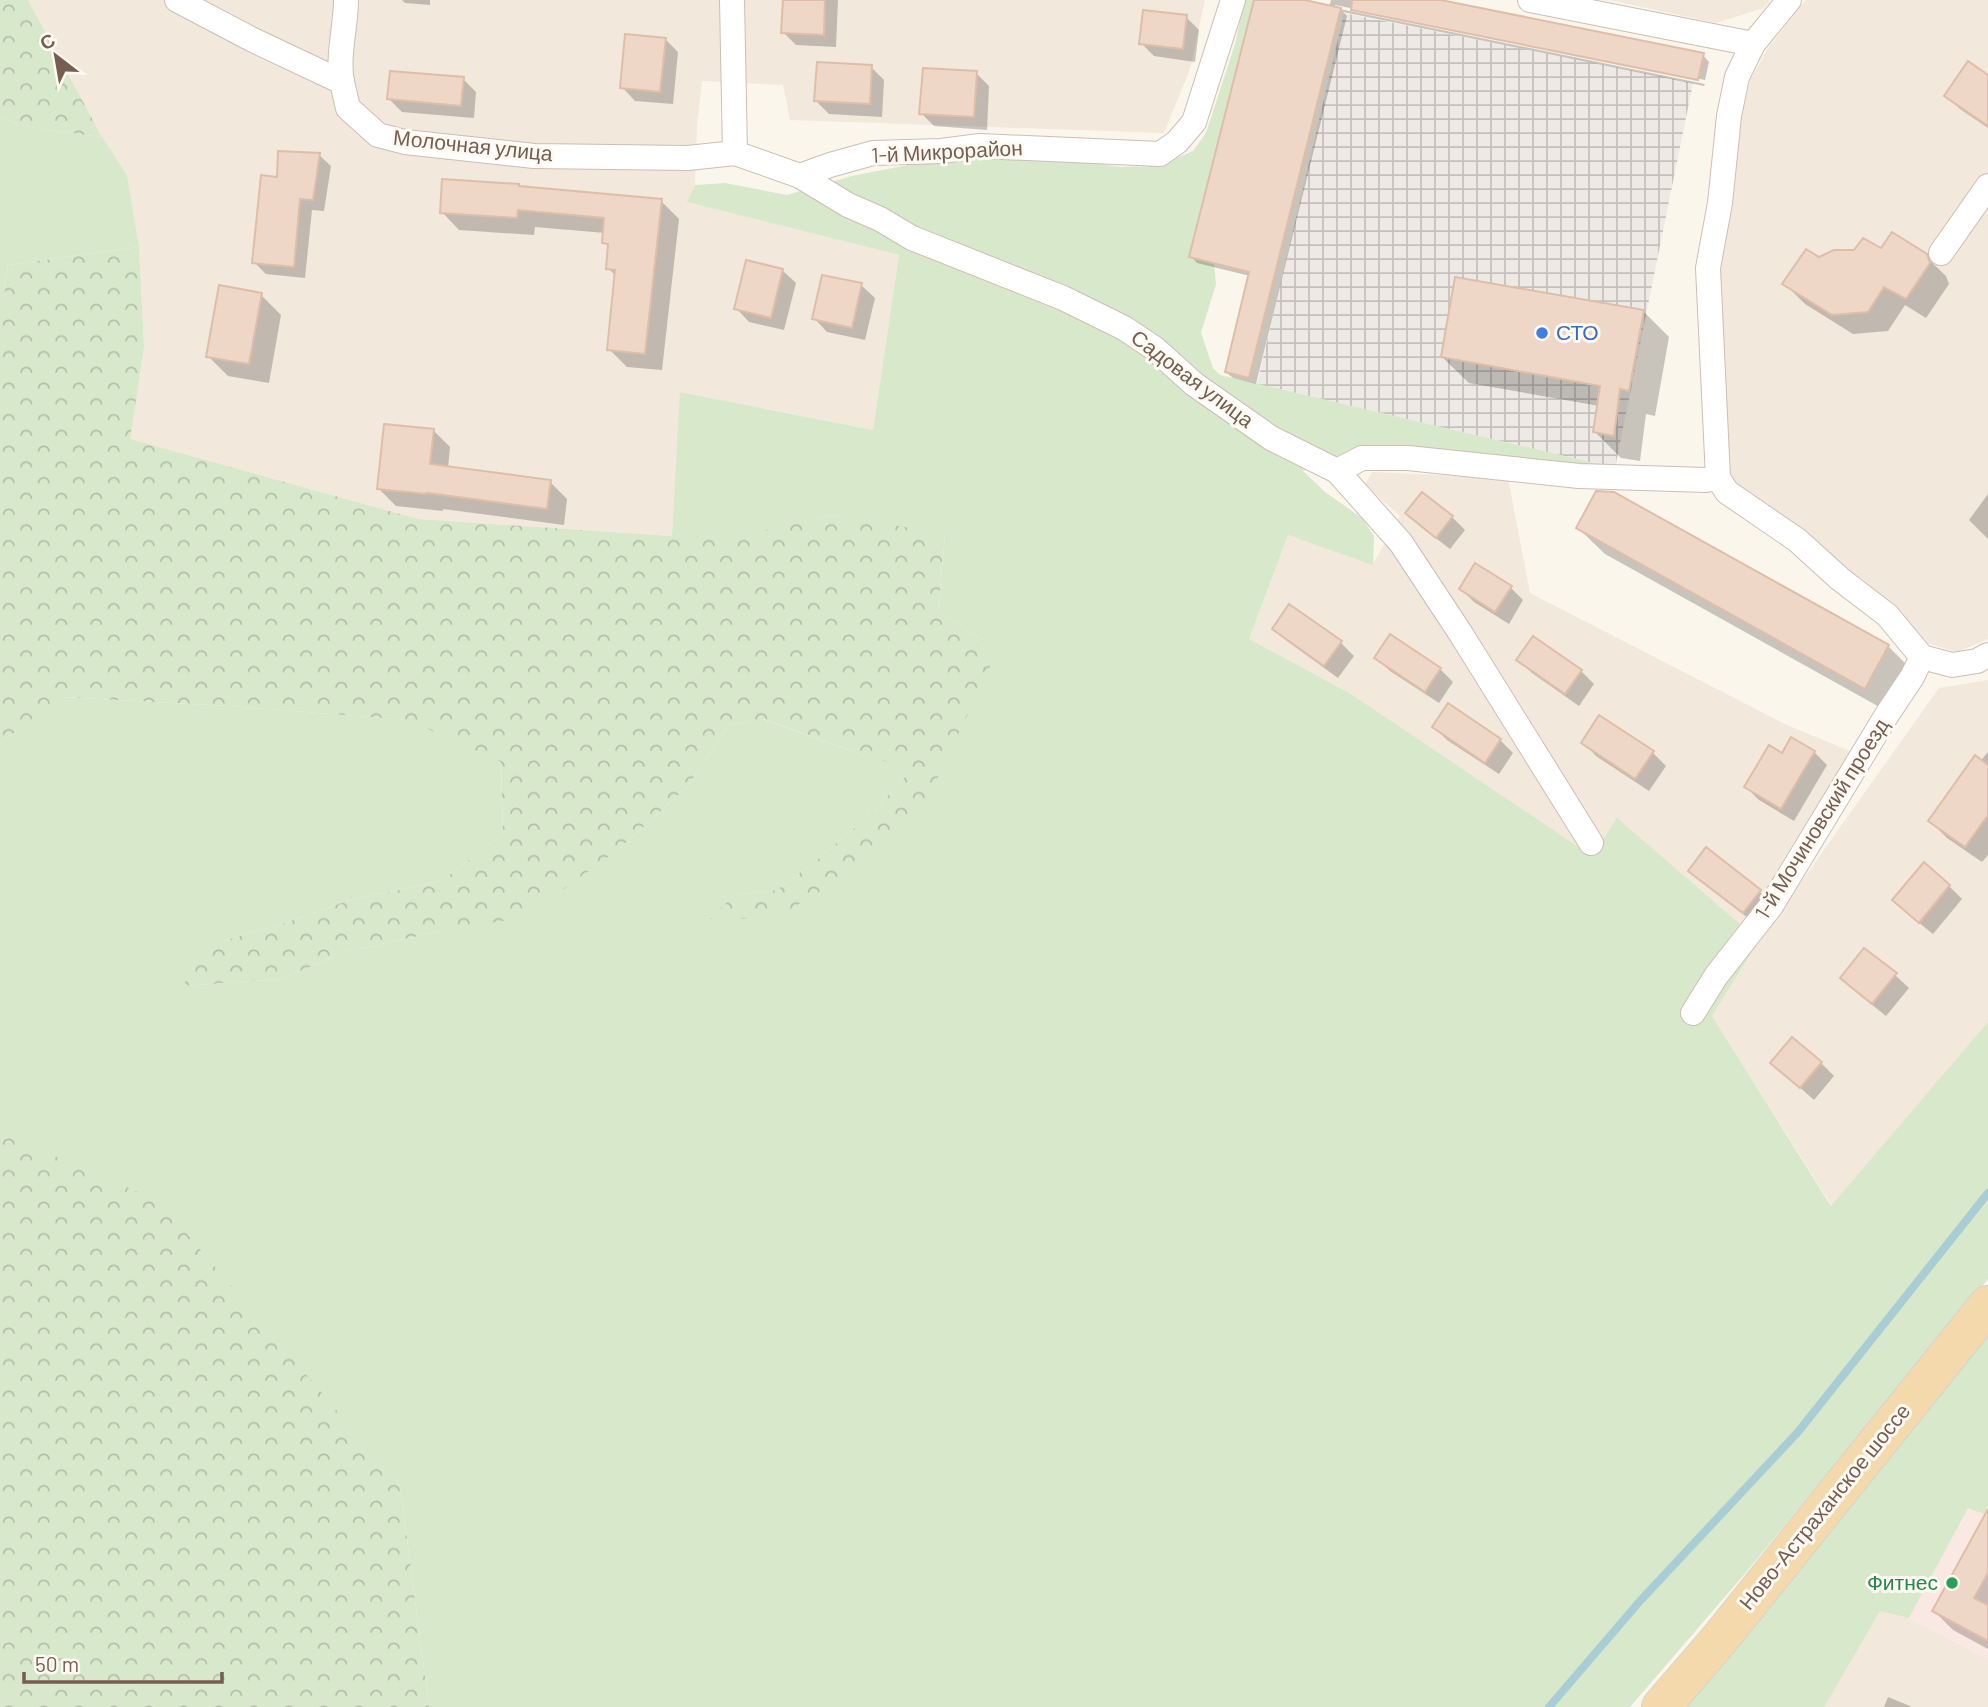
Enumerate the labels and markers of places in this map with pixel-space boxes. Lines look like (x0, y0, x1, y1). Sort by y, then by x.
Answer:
place label: СТО (1556, 319, 1599, 344)
marker: СТО (1534, 325, 1550, 341)
place label: Фитнес (1867, 1569, 1938, 1594)
marker: Фитнес (1944, 1575, 1960, 1591)

